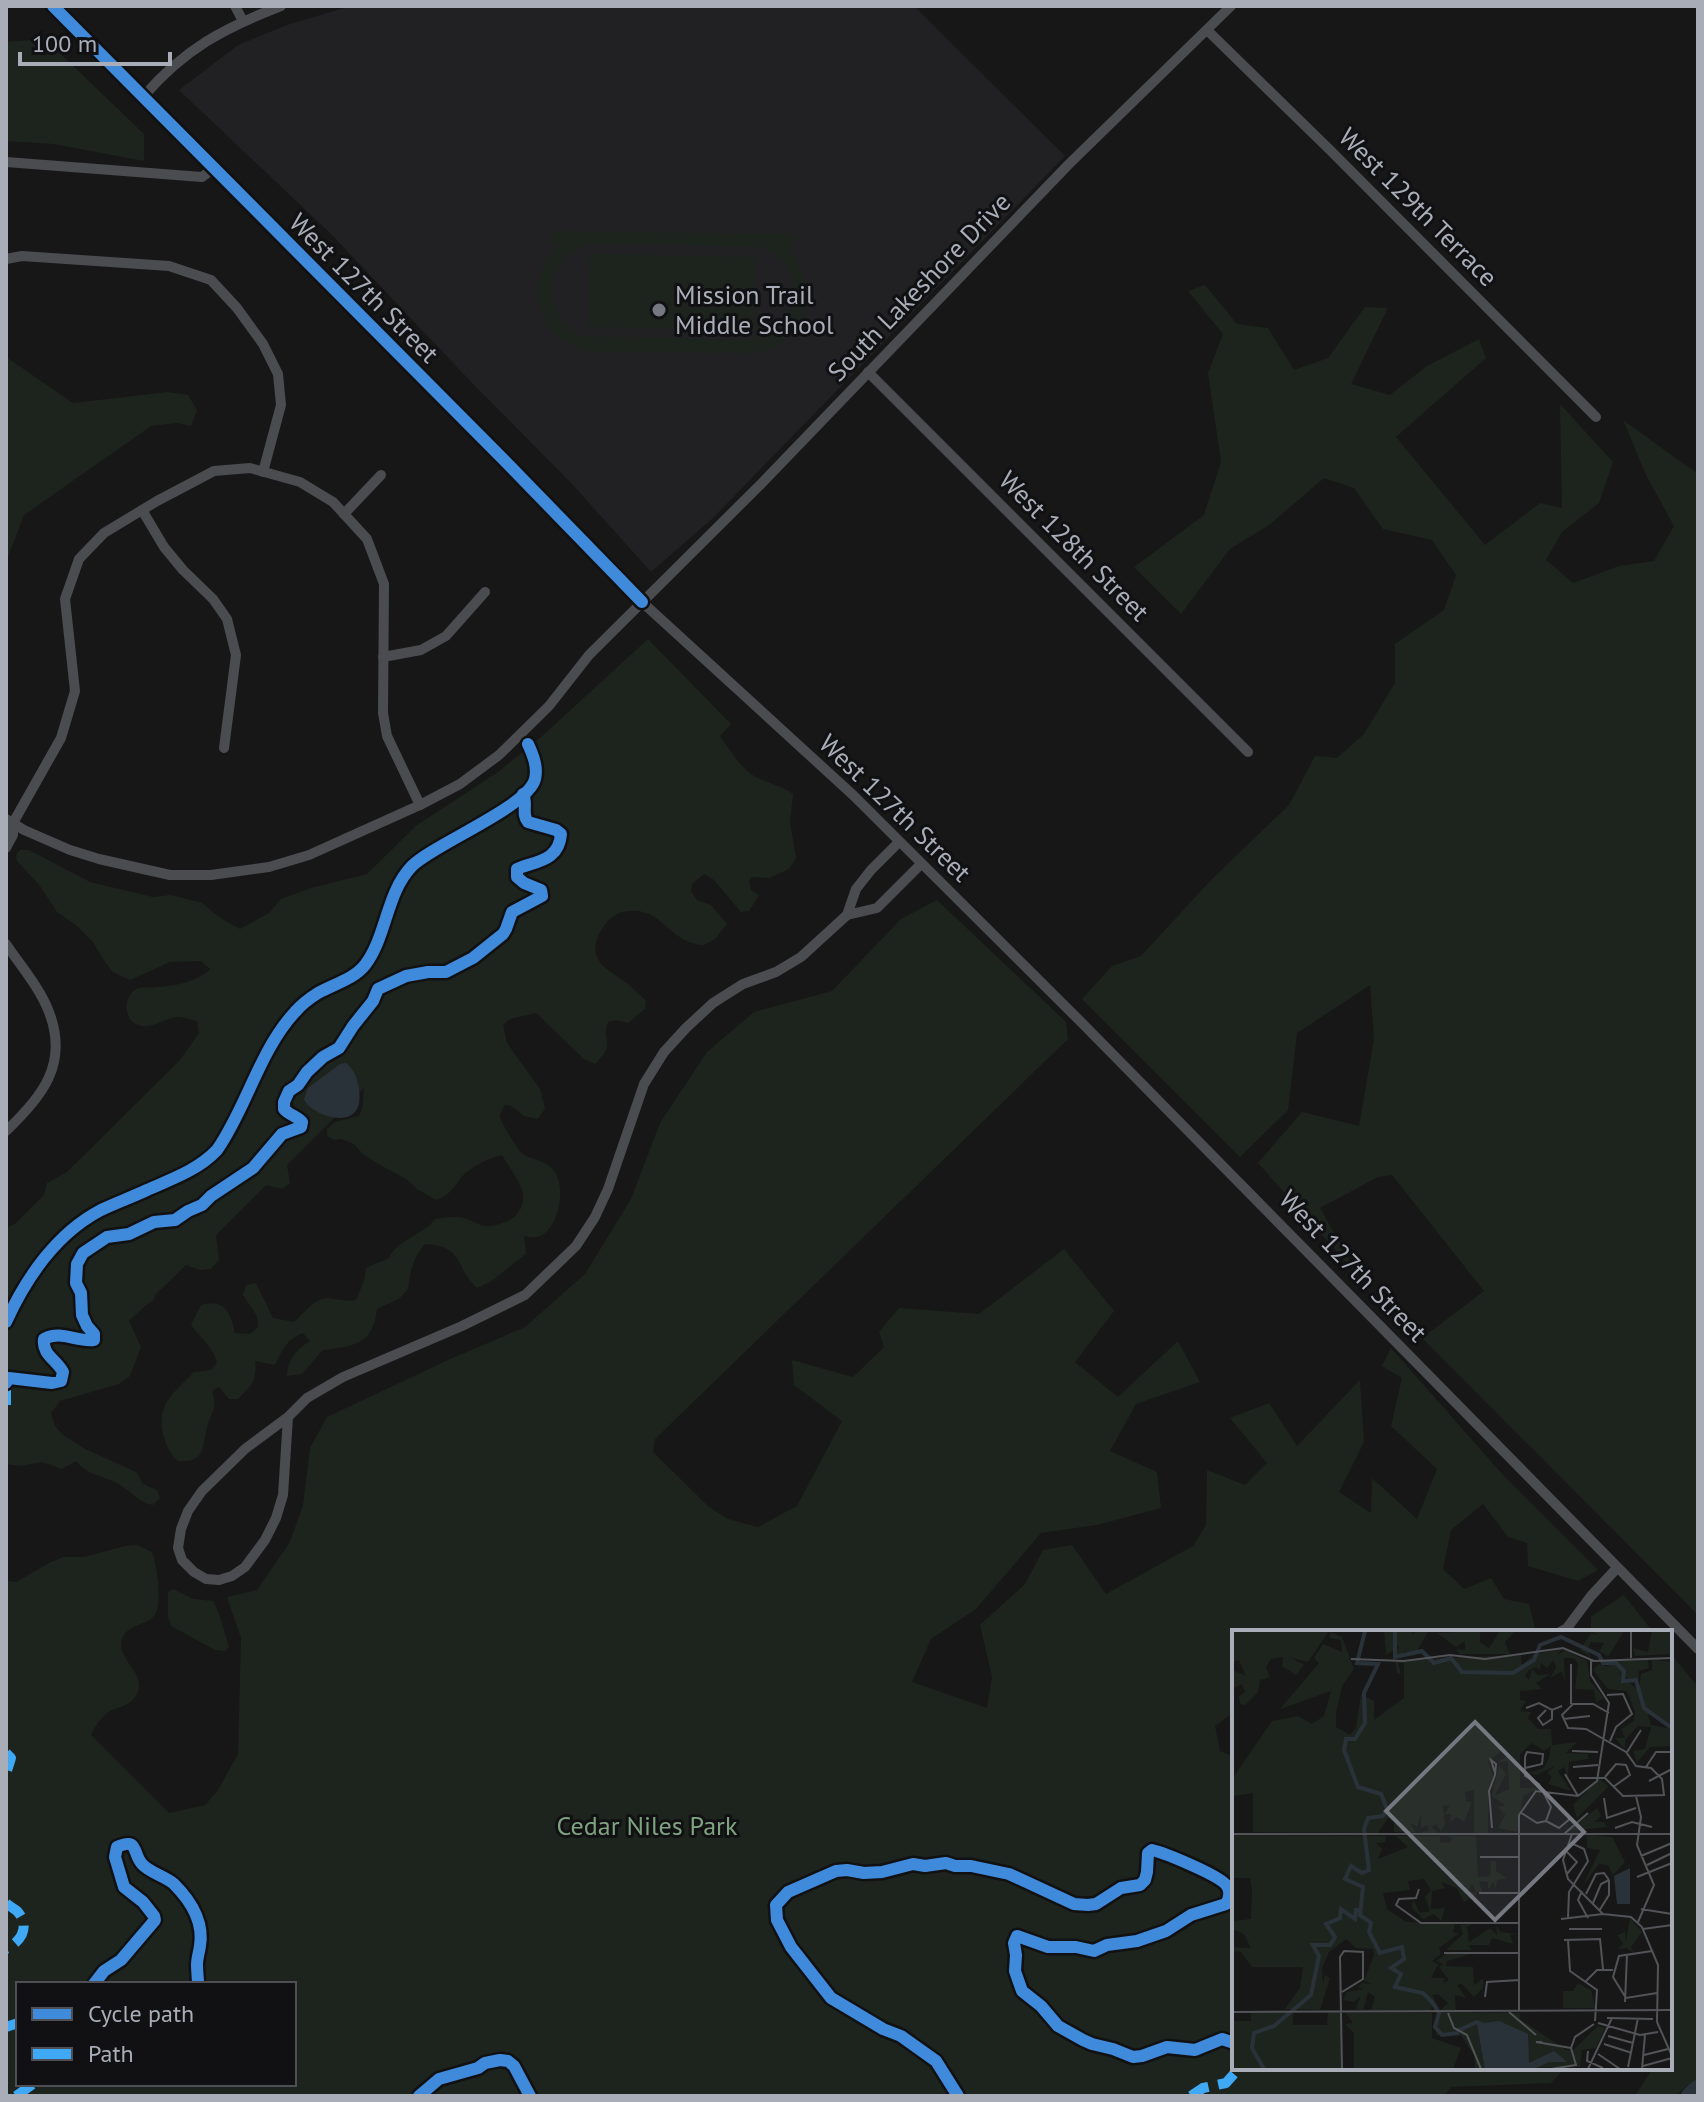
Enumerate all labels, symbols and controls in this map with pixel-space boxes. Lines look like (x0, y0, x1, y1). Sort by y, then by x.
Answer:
scale bar (20, 16, 170, 66)
text: 100 m (32, 28, 97, 59)
street label: West 129th Terrace (1332, 120, 1505, 293)
street label: South Lakeshore Drive (820, 186, 1017, 388)
street label: West 127th Street (282, 206, 446, 370)
place label: Mission Trail Middle School (675, 278, 834, 341)
marker: Mission Trail Middle School (650, 301, 668, 319)
street label: West 128th Street (992, 464, 1157, 628)
street label: West 127th Street (812, 727, 978, 889)
street label: West 127th Street (1273, 1183, 1434, 1349)
inset map (1232, 1630, 1672, 2070)
park label: Cedar Niles Park (557, 1809, 738, 1842)
legend (16, 1982, 296, 2086)
text: Cycle path (88, 1998, 194, 2029)
text: Path (88, 2038, 134, 2069)

